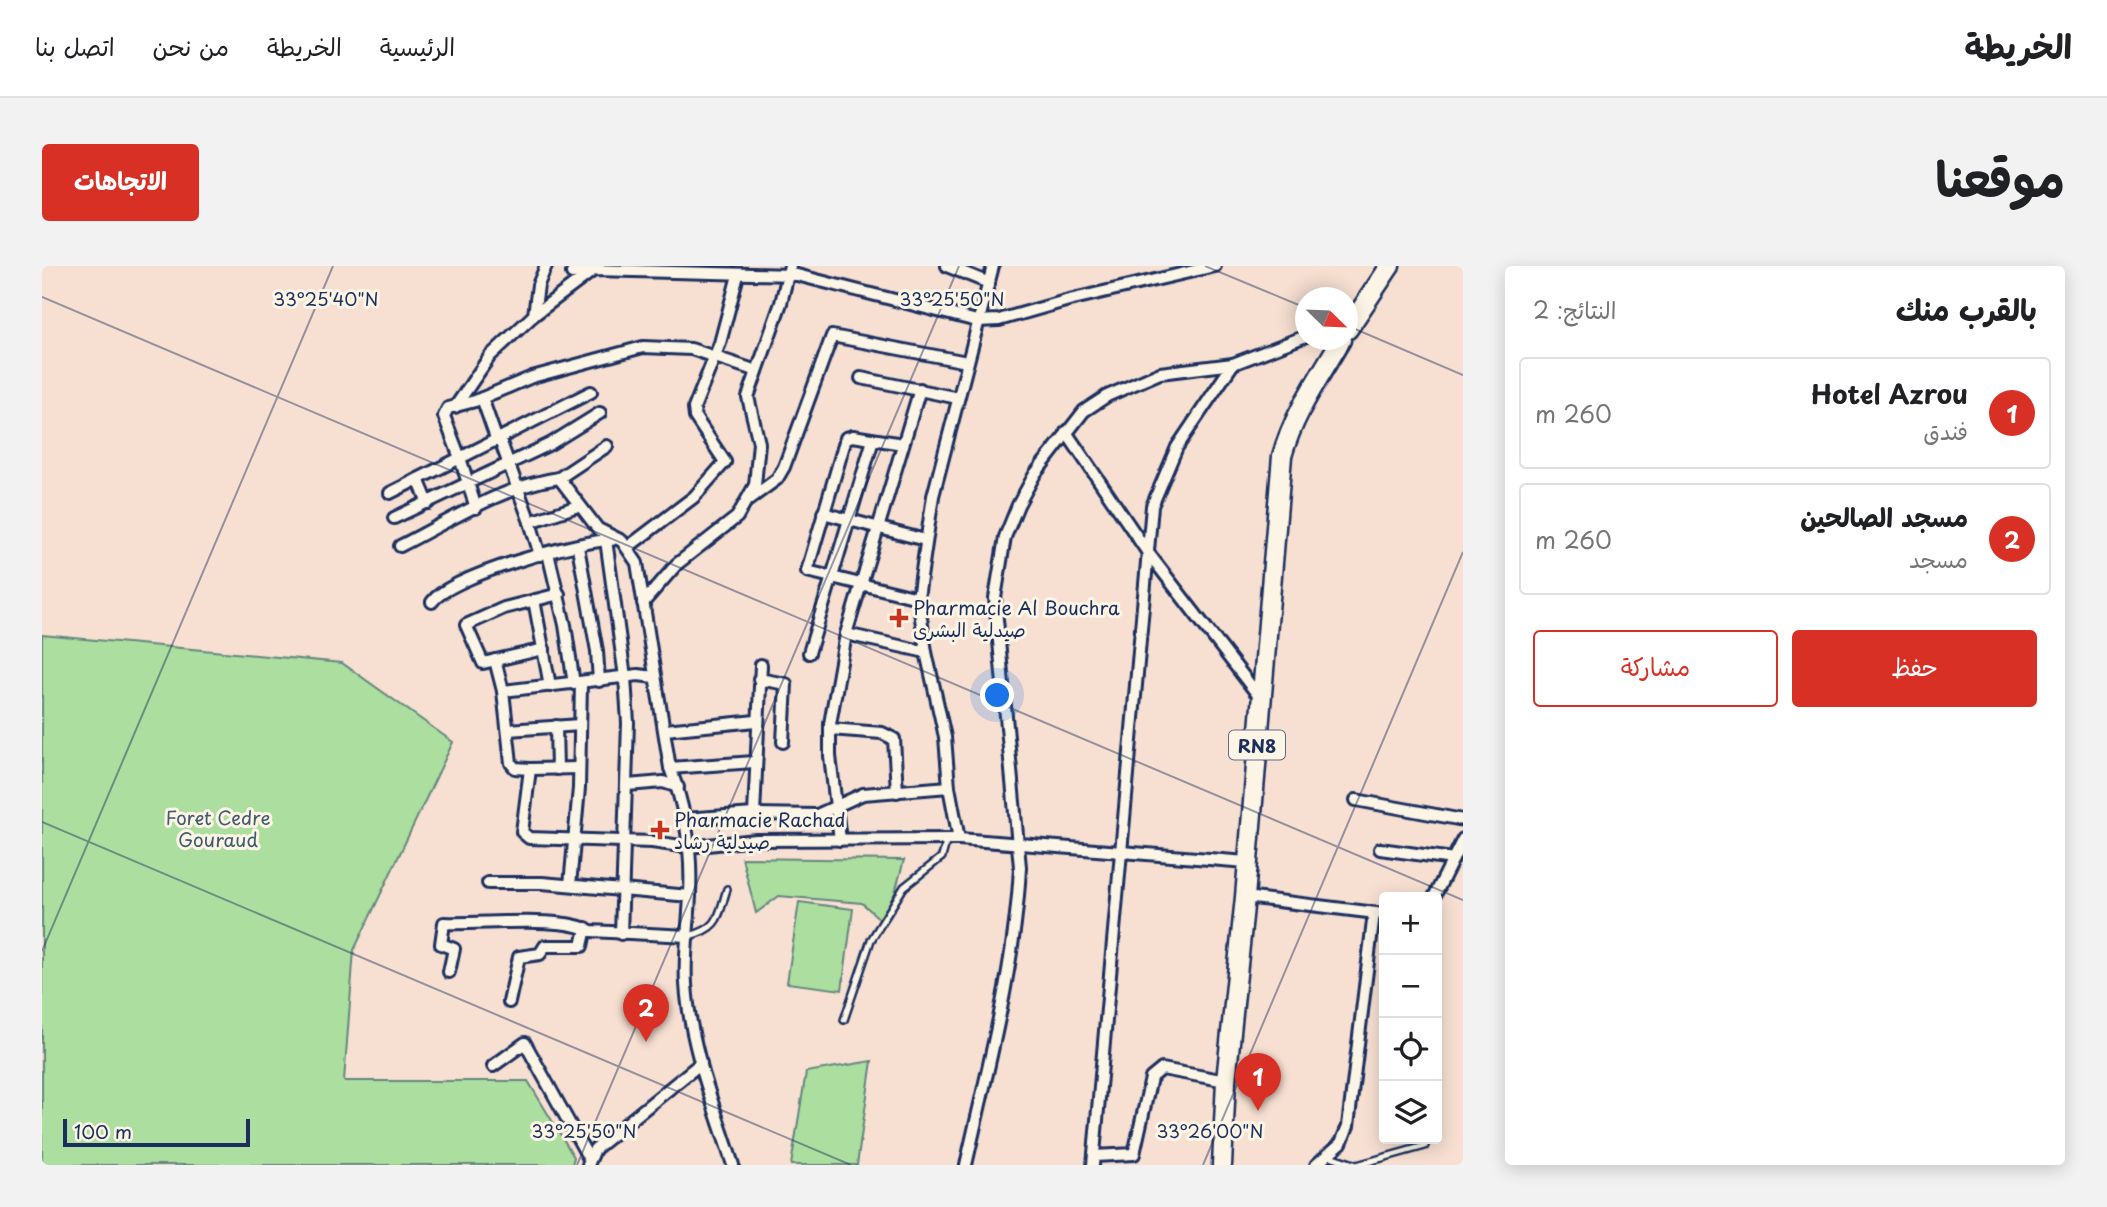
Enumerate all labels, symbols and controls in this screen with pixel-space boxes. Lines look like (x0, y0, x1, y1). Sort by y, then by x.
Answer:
text: الخريطة (1965, 20, 2072, 70)
text: اتصل بنا (35, 28, 115, 64)
text: من نحن (153, 28, 229, 64)
text: الخريطة (267, 28, 342, 64)
text: الرئيسية (380, 28, 455, 64)
text: موقعنا (1935, 140, 2065, 214)
button: الاتجاهات (42, 144, 199, 221)
text: 33°25'40"N (273, 285, 379, 312)
text: 33°25'50"N (900, 285, 1004, 312)
text: بالقرب منك (1896, 286, 2037, 331)
north arrow (1295, 287, 1358, 350)
text: النتائج: 2 (1533, 292, 1616, 327)
text: Hotel Azrou (1811, 374, 1968, 413)
text: 260 m (1535, 396, 1612, 431)
text: 1 (2007, 396, 2018, 431)
text: فندق (1923, 413, 1968, 448)
text: مسجد الصالحين (1800, 497, 1968, 536)
text: 260 m (1535, 522, 1612, 557)
text: 2 (2004, 522, 2020, 557)
text: مسجد (1909, 541, 1968, 576)
place label: Pharmacie Al Bouchra صيدلية البشرى (913, 593, 1120, 643)
marker: Pharmacie Al Bouchra صيدلية البشرى (891, 610, 907, 626)
button: مشاركة (1533, 630, 1778, 707)
button: حفظ (1792, 630, 2037, 707)
your location (980, 678, 1014, 712)
road number: RN8 (1229, 730, 1285, 760)
park label: Foret Cedre Gouraud (165, 803, 271, 853)
place label: Pharmacie Rachad صيدلية رشاد (674, 805, 846, 855)
marker: Pharmacie Rachad صيدلية رشاد (652, 822, 668, 838)
map controls (1379, 892, 1442, 1144)
button: + (1379, 892, 1442, 955)
button: − (1379, 955, 1442, 1018)
pin: 2 (623, 984, 669, 1042)
button: locate (1379, 1018, 1442, 1081)
pin: 1 (1235, 1053, 1281, 1111)
button: layers (1379, 1081, 1442, 1144)
scale bar (63, 1116, 250, 1148)
text: 100 m (74, 1117, 132, 1145)
text: 33°25'50"N (532, 1117, 636, 1144)
text: 33°26'00"N (1156, 1117, 1264, 1144)

